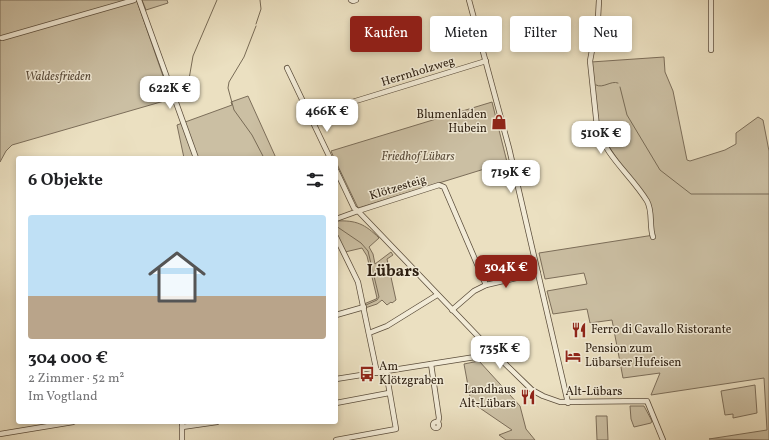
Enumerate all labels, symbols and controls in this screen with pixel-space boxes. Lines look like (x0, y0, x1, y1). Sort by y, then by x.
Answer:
chip: Kaufen (350, 16, 422, 52)
chip: Mieten (430, 16, 502, 52)
chip: Filter (510, 16, 571, 52)
chip: Neu (579, 16, 632, 52)
street label: Herrnholzweg (379, 53, 457, 91)
park label: Waldesfrieden (25, 69, 91, 85)
pin: 622K € (137, 76, 203, 110)
text: 622K € (149, 80, 191, 98)
pin: 466K € (294, 99, 360, 133)
text: 466K € (305, 103, 349, 121)
place label: Blumenladen Hubein (417, 107, 487, 137)
shop icon: Blumenladen Hubein (490, 113, 508, 131)
pin: 510K € (568, 121, 634, 155)
text: 510K € (580, 125, 622, 143)
park label: Friedhof Lübars (381, 149, 455, 165)
pin: 719K € (478, 160, 544, 194)
text: 719K € (491, 164, 531, 182)
text: 6 Objekte (28, 169, 103, 192)
icon: filters (304, 169, 326, 191)
street label: Klötzesteig (368, 172, 428, 204)
icon: home (141, 241, 213, 313)
pin: 304K € (473, 255, 539, 289)
text: 304K € (484, 259, 528, 277)
district label: Lübars (367, 261, 419, 283)
restaurant icon: Ferro di Cavallo Ristorante (570, 321, 588, 339)
place label: Ferro di Cavallo Ristorante (591, 322, 732, 338)
pin: 735K € (467, 336, 533, 370)
text: 735K € (480, 340, 520, 358)
place label: Pension zum Lübarser Hufeisen (585, 341, 682, 371)
text: 304 000 € (28, 347, 108, 370)
hotel icon: Pension zum Lübarser Hufeisen (564, 347, 582, 365)
place label: Am Klötzgraben (379, 359, 444, 389)
bus stop icon: Am Klötzgraben (358, 365, 376, 383)
text: 2 Zimmer · 52 m² (28, 370, 124, 388)
place label: Landhaus Alt-Lübars (459, 382, 516, 412)
street label: Alt-Lübars (566, 384, 622, 400)
text: Im Vogtland (28, 388, 98, 406)
restaurant icon: Landhaus Alt-Lübars (519, 388, 537, 406)

